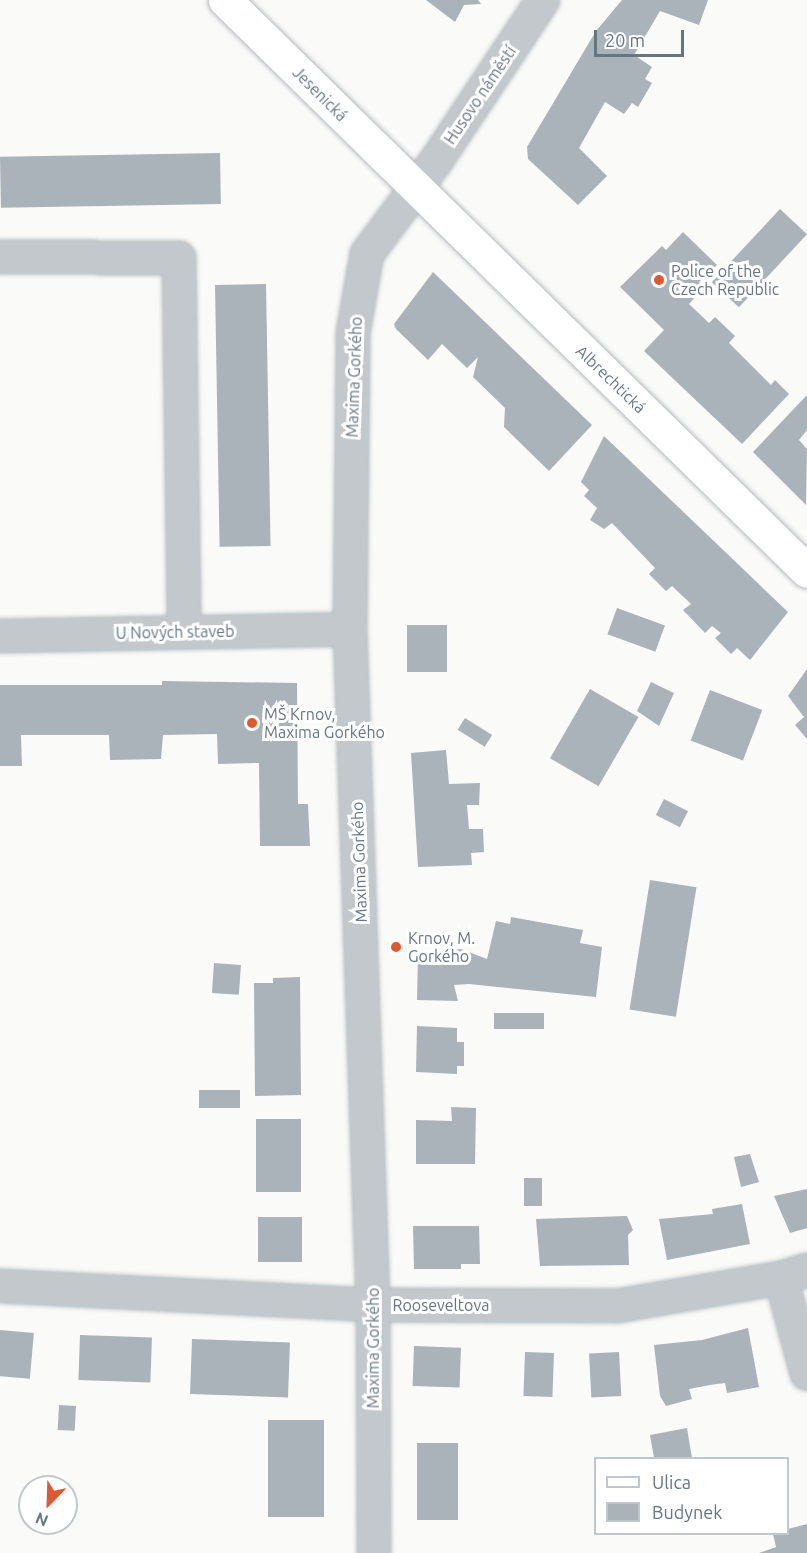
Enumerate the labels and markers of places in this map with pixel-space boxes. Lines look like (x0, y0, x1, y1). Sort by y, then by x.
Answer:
place label: Police of the Czech Republic (671, 261, 779, 299)
marker: Police of the Czech Republic (652, 273, 666, 287)
place label: MŠ Krnov, Maxima Gorkého (264, 704, 385, 742)
marker: MŠ Krnov, Maxima Gorkého (245, 716, 259, 730)
place label: Krnov, M. Gorkého (408, 928, 475, 966)
marker: Krnov, M. Gorkého (389, 940, 403, 954)

